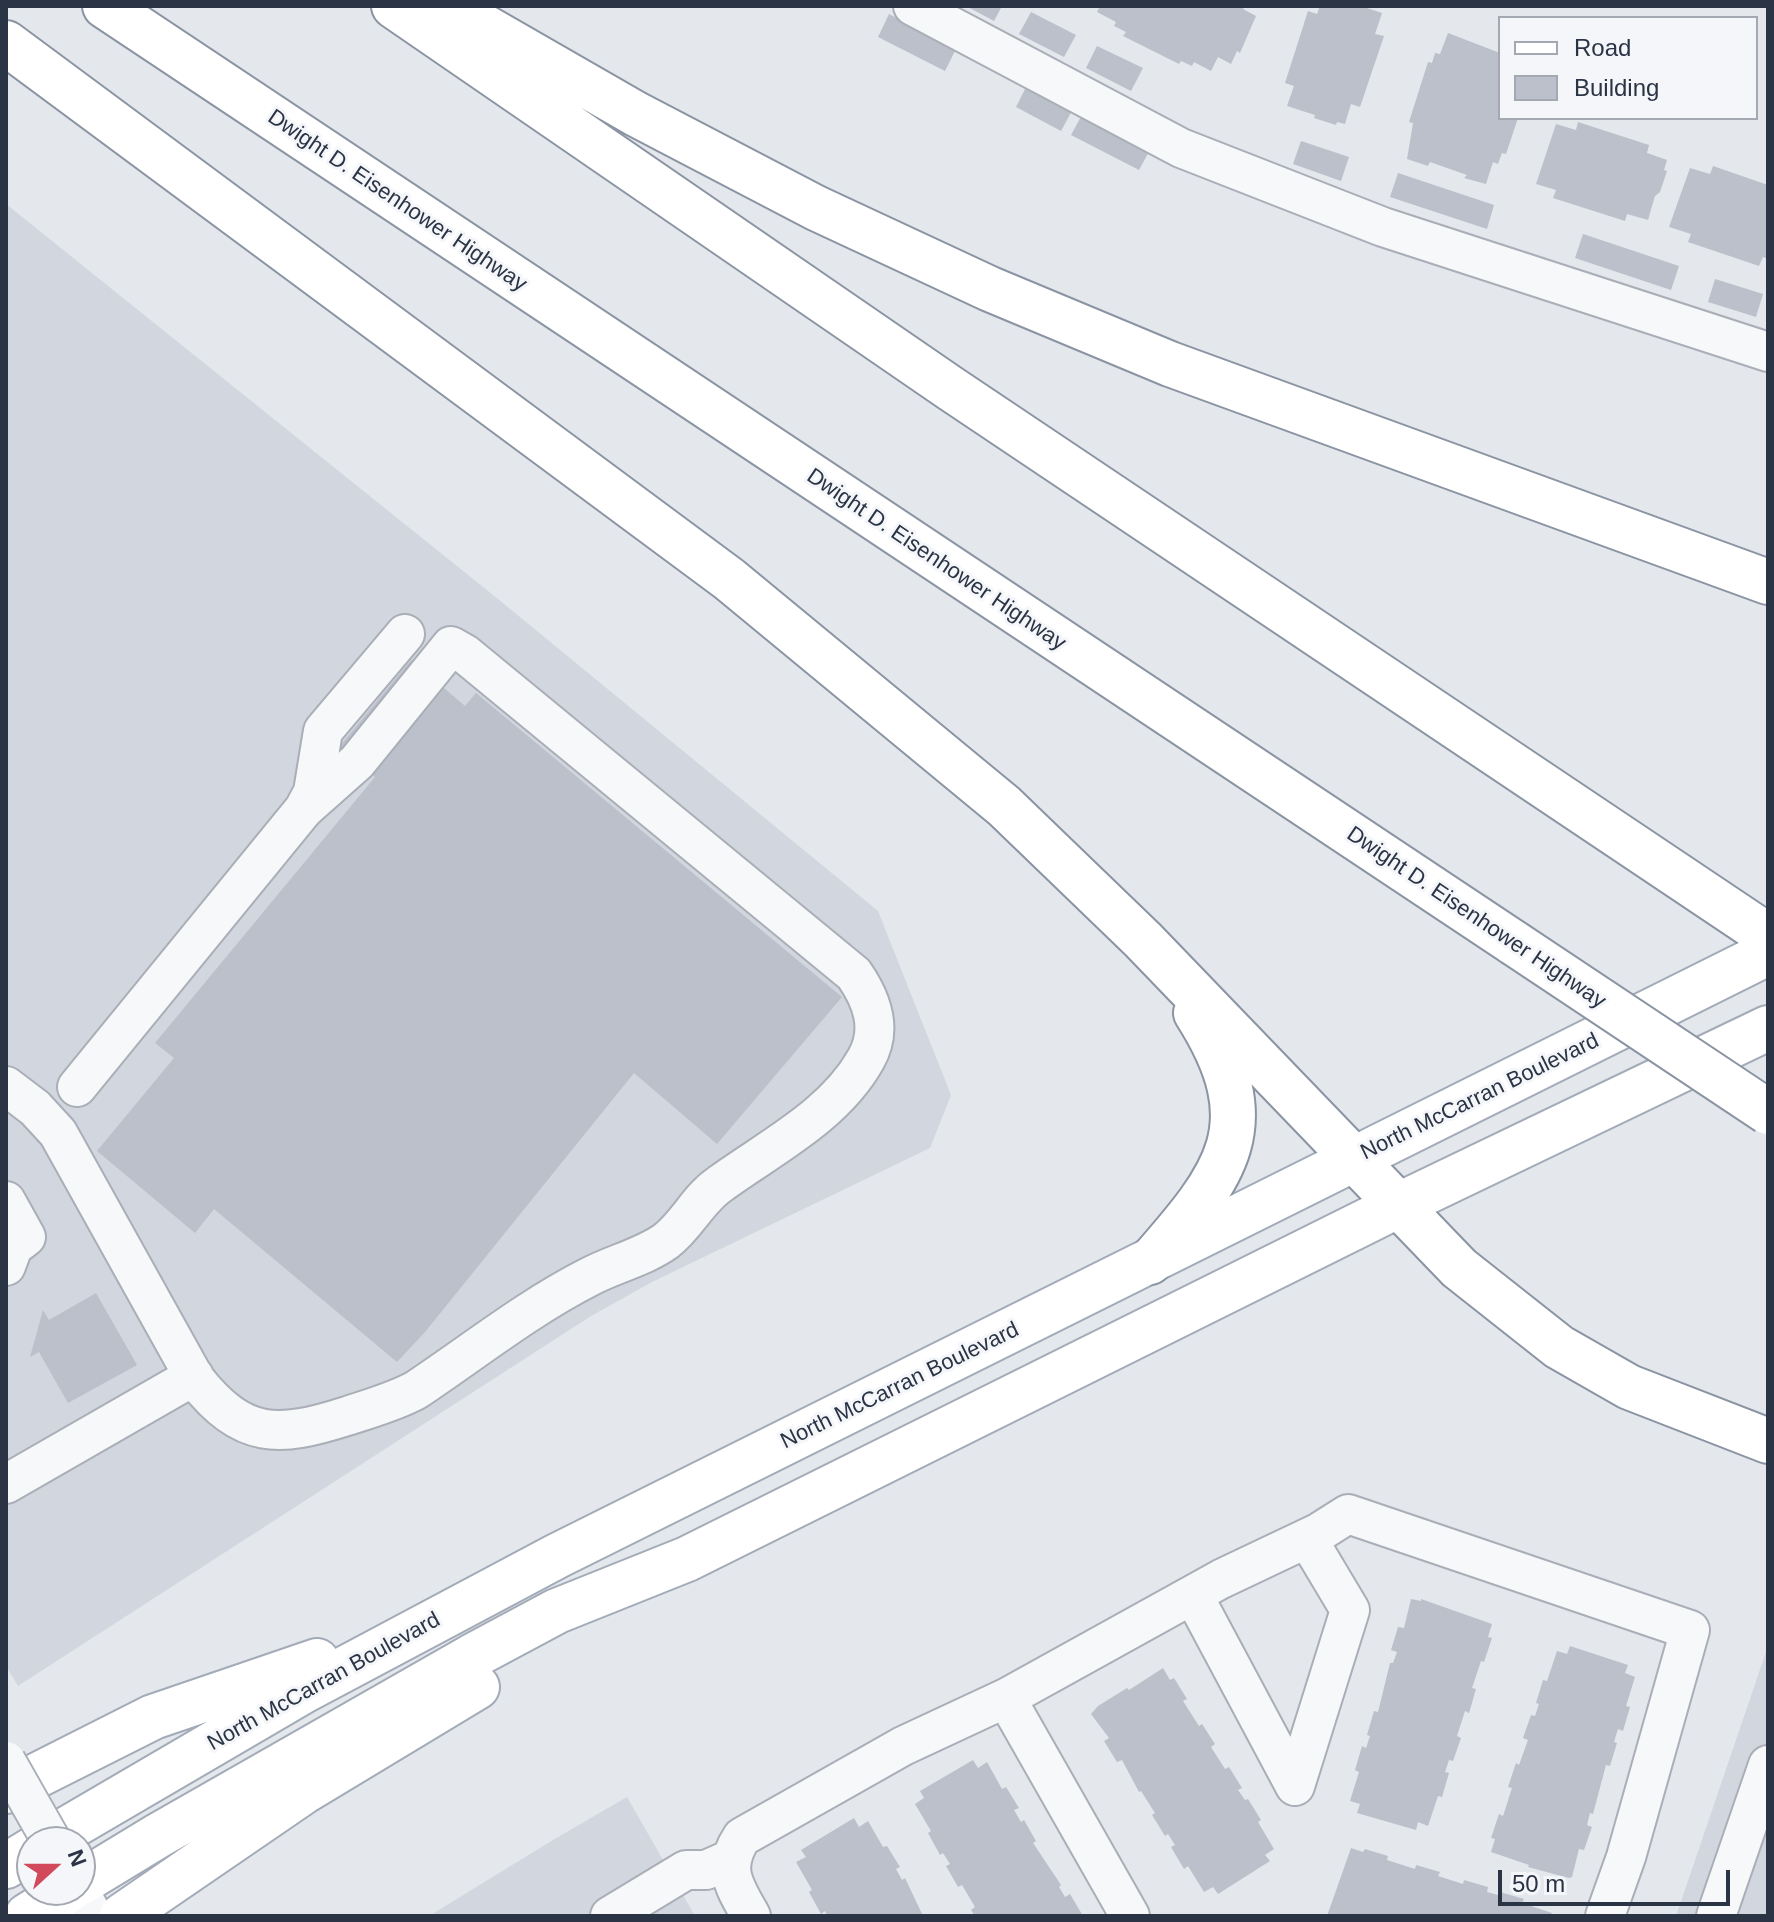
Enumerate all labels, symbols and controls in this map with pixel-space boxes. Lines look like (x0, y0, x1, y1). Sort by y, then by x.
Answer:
legend (1498, 16, 1758, 120)
text: Road (1574, 34, 1631, 61)
text: Building (1574, 74, 1659, 101)
street label: Dwight D. Eisenhower Highway (262, 104, 532, 298)
street label: Dwight D. Eisenhower Highway (801, 463, 1071, 657)
street label: Dwight D. Eisenhower Highway (1341, 821, 1611, 1015)
street label: North McCarran Boulevard (1357, 1028, 1603, 1166)
street label: North McCarran Boulevard (777, 1317, 1023, 1455)
street label: North McCarran Boulevard (203, 1607, 445, 1757)
north arrow (16, 1826, 96, 1906)
text: N (62, 1846, 92, 1870)
scale bar (1502, 1854, 1734, 1904)
text: 50 m (1512, 1870, 1565, 1897)

